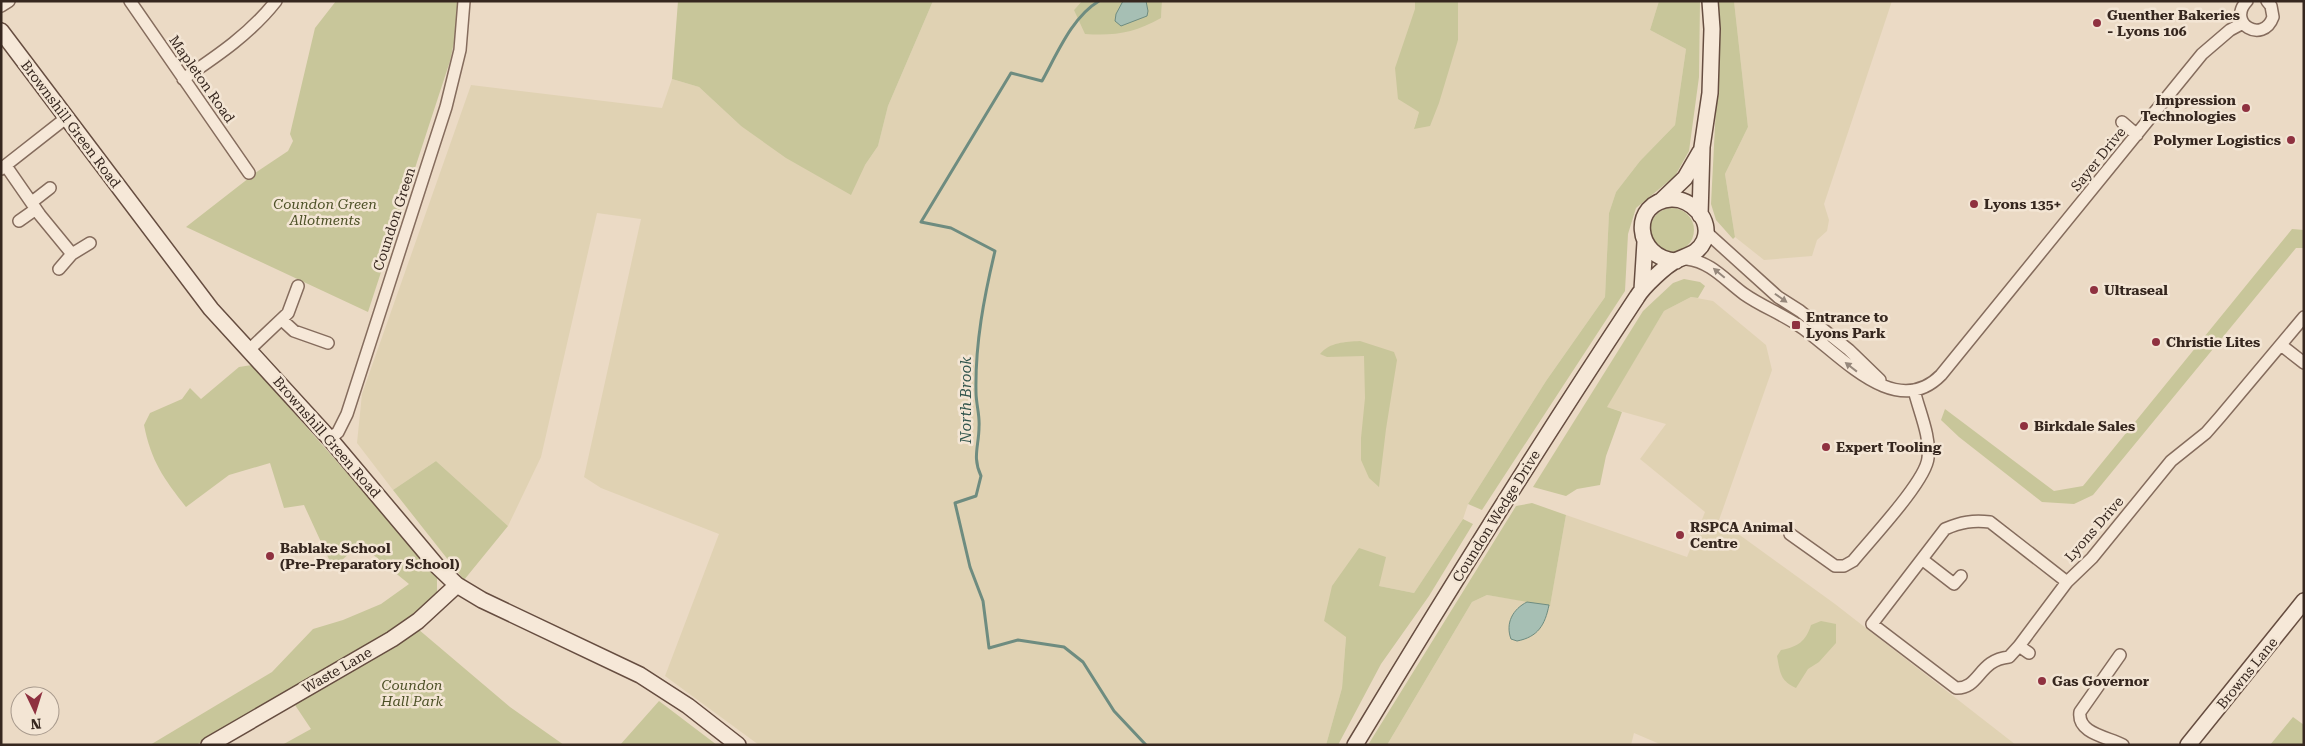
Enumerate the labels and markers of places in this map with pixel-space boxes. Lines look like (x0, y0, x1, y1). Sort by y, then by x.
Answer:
place label: Guenther Bakeries - Lyons 106 (2107, 7, 2240, 39)
marker: Guenther Bakeries - Lyons 106 (2091, 17, 2103, 29)
place label: Impression Technologies (2140, 92, 2237, 124)
marker: Impression Technologies (2240, 102, 2252, 114)
place label: Polymer Logistics (2154, 132, 2281, 148)
marker: Polymer Logistics (2285, 134, 2297, 146)
place label: Lyons 135+ (1984, 196, 2061, 212)
marker: Lyons 135+ (1968, 198, 1980, 210)
place label: Ultraseal (2104, 282, 2168, 298)
marker: Ultraseal (2088, 284, 2100, 296)
place label: Entrance to Lyons Park (1806, 309, 1888, 341)
marker: Entrance to Lyons Park (1790, 319, 1802, 331)
place label: Christie Lites (2166, 334, 2260, 350)
marker: Christie Lites (2150, 336, 2162, 348)
place label: Birkdale Sales (2034, 418, 2135, 434)
marker: Birkdale Sales (2018, 420, 2030, 432)
place label: Expert Tooling (1836, 439, 1942, 455)
marker: Expert Tooling (1820, 441, 1832, 453)
place label: RSPCA Animal Centre (1690, 519, 1793, 551)
marker: RSPCA Animal Centre (1674, 529, 1686, 541)
place label: Bablake School (Pre-Preparatory School) (280, 540, 459, 572)
marker: Bablake School (Pre-Preparatory School) (264, 550, 276, 562)
place label: Gas Governor (2052, 673, 2150, 689)
marker: Gas Governor (2036, 675, 2048, 687)

